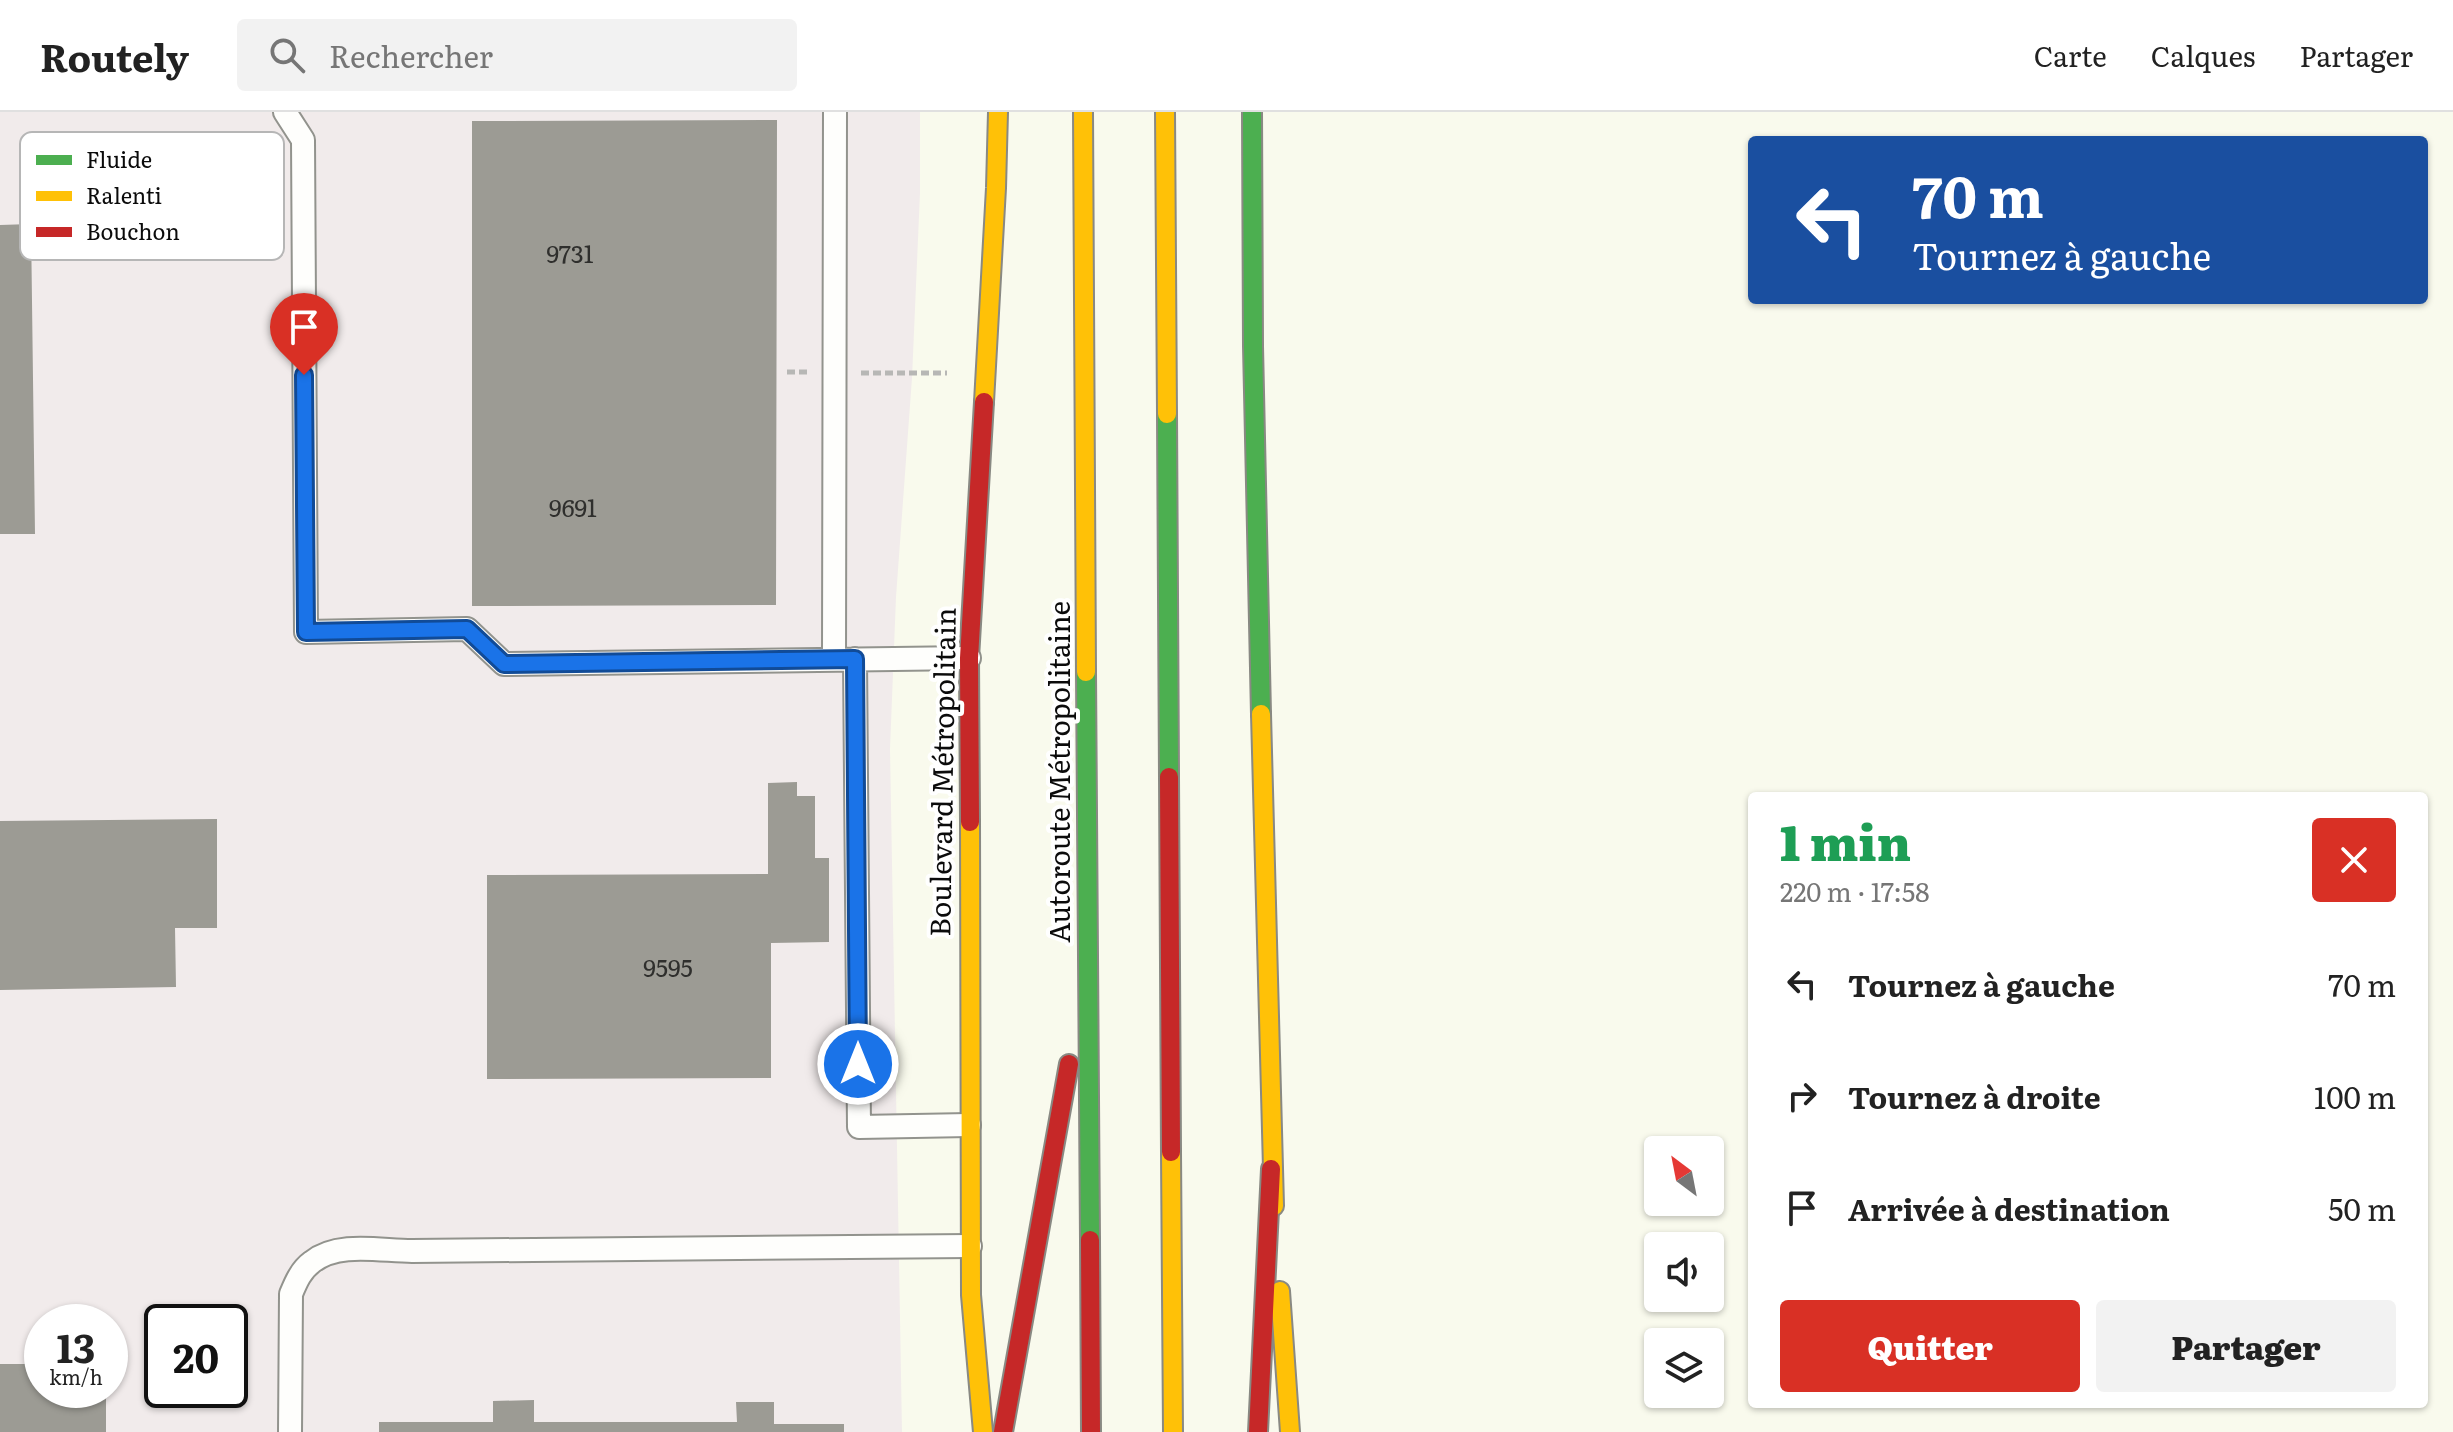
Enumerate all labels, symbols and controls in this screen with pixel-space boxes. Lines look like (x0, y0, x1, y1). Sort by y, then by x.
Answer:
search box (237, 19, 797, 91)
text: Routely (40, 27, 189, 84)
icon: search (265, 33, 309, 77)
text: Rechercher (329, 33, 493, 77)
text: Carte (2034, 34, 2107, 76)
text: Calques (2151, 34, 2255, 76)
text: Partager (2299, 34, 2413, 76)
legend (20, 132, 284, 260)
text: Fluide (86, 142, 152, 175)
text: 70 m (1912, 152, 2044, 235)
icon: left (1780, 168, 1884, 272)
text: Ralenti (86, 178, 162, 211)
text: Bouchon (86, 214, 180, 247)
text: Tournez à gauche (1912, 228, 2211, 281)
house number: 9731 (546, 235, 594, 270)
pin (270, 293, 338, 375)
icon: arrive (282, 305, 326, 349)
house number: 9691 (549, 489, 597, 524)
street label: Autoroute Métropolitaine (1037, 601, 1079, 943)
street label: Boulevard Métropolitain (917, 607, 965, 937)
text: 1 min (1780, 805, 1911, 876)
button: close (2312, 818, 2396, 902)
text: 220 m · 17:58 (1780, 871, 1930, 910)
house number: 9595 (643, 949, 693, 984)
icon: left (1780, 962, 1824, 1006)
text: Tournez à gauche (1848, 962, 2115, 1006)
text: 70 m (2328, 962, 2396, 1006)
position arrow (816, 1022, 900, 1106)
icon: right (1780, 1074, 1824, 1118)
text: Tournez à droite (1848, 1074, 2101, 1118)
text: 100 m (2314, 1074, 2396, 1118)
north arrow (1644, 1136, 1724, 1216)
map controls (1644, 1136, 1724, 1408)
icon: arrive (1780, 1186, 1824, 1230)
text: Arrivée à destination (1848, 1186, 2170, 1230)
text: 50 m (2328, 1186, 2396, 1230)
button: sound (1644, 1232, 1724, 1312)
button: Quitter (1780, 1300, 2080, 1392)
button: Partager (2096, 1300, 2396, 1392)
speed limit sign: 20 (144, 1304, 248, 1408)
text: 13 (57, 1316, 95, 1375)
button: layers (1644, 1328, 1724, 1408)
text: km/h (49, 1361, 103, 1391)

